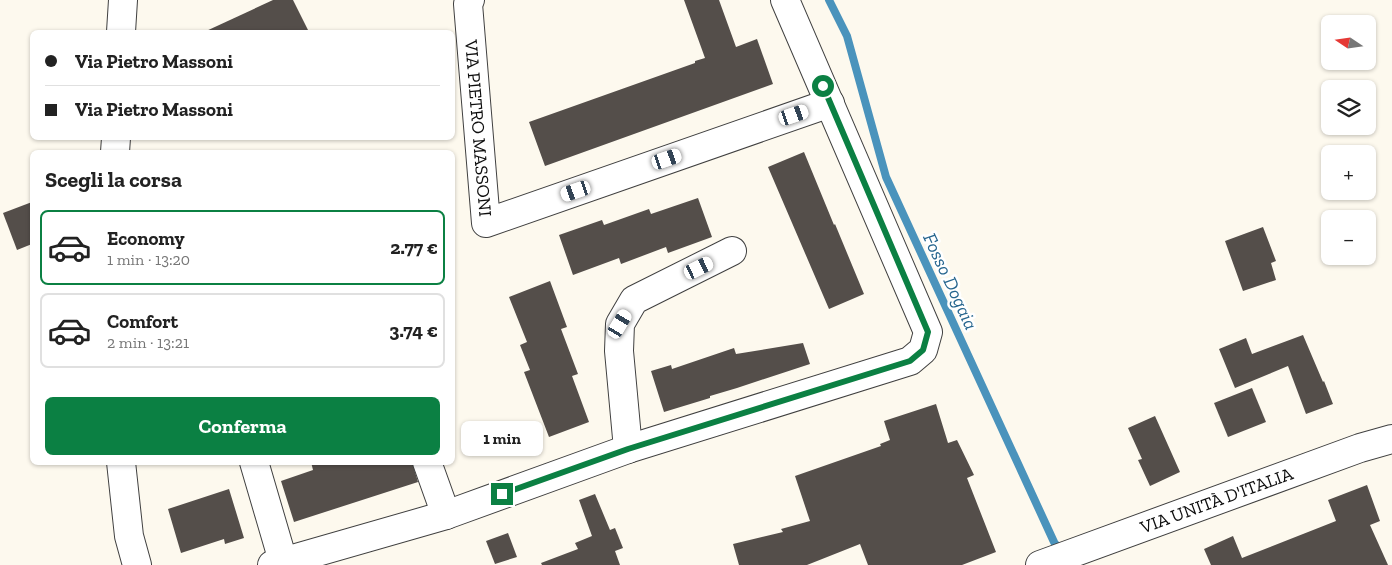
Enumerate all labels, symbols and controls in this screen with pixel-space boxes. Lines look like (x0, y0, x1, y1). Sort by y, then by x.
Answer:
north arrow (1321, 15, 1376, 70)
map controls (1321, 15, 1376, 265)
street label: VIA PIETRO MASSONI (460, 38, 496, 218)
text: Via Pietro Massoni (75, 50, 233, 73)
route start (812, 75, 834, 97)
button: layers (1321, 80, 1376, 135)
text: Via Pietro Massoni (75, 98, 233, 121)
car (777, 103, 810, 127)
button: + (1321, 145, 1376, 200)
car (650, 147, 683, 171)
text: Scegli la corsa (45, 166, 182, 193)
car (559, 179, 592, 203)
button: − (1321, 210, 1376, 265)
icon: car (47, 225, 92, 270)
text: Economy (107, 227, 185, 250)
water label: Fosso Dogaia (918, 229, 983, 333)
text: 2.77 € (390, 236, 438, 259)
text: 1 min · 13:20 (107, 250, 190, 269)
car (682, 255, 715, 281)
car (605, 307, 634, 341)
icon: car (47, 308, 92, 353)
text: Comfort (107, 310, 178, 333)
text: 3.74 € (389, 319, 438, 342)
text: 2 min · 13:21 (107, 333, 189, 352)
button: Conferma (45, 397, 440, 455)
callout: 1 min (461, 422, 543, 456)
text: 1 min (483, 429, 521, 448)
street label: VIA UNITÀ D'ITALIA (1136, 462, 1296, 539)
route end (491, 483, 513, 505)

